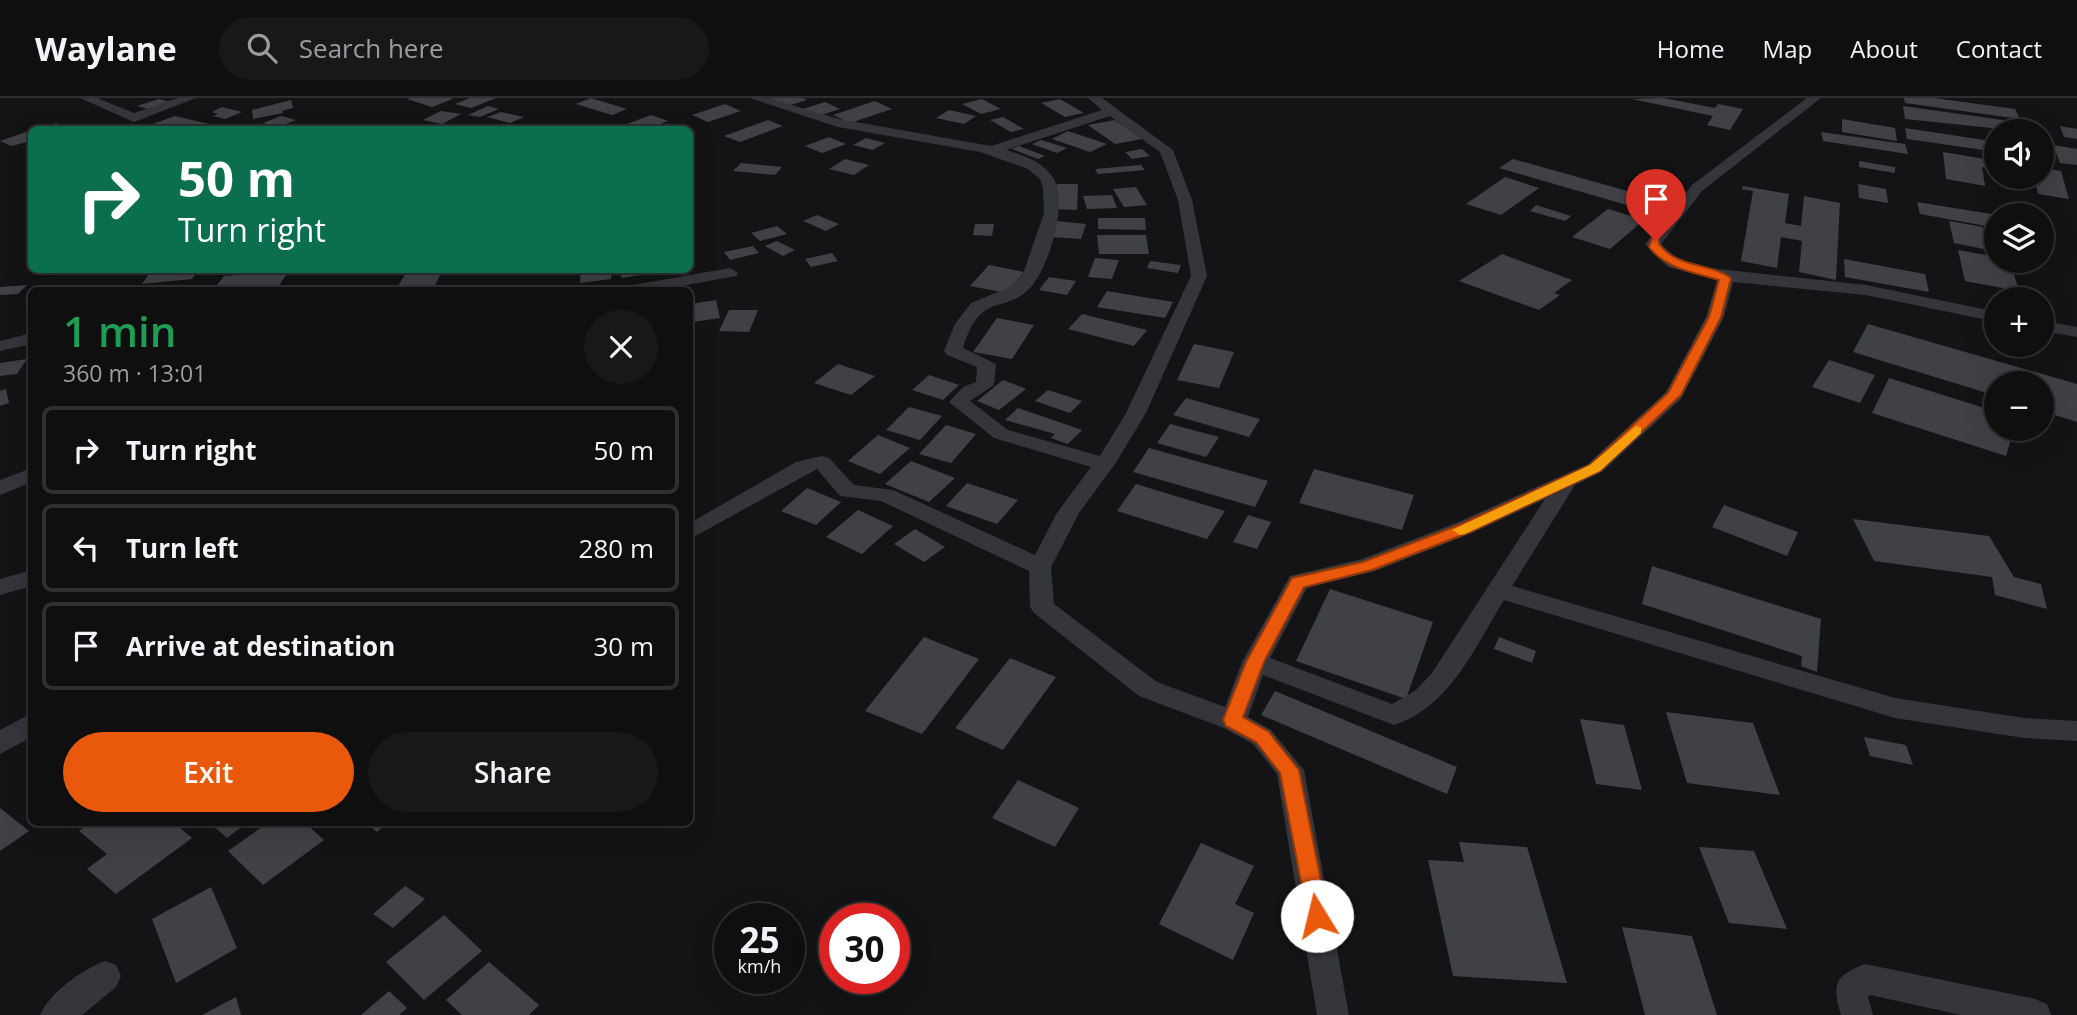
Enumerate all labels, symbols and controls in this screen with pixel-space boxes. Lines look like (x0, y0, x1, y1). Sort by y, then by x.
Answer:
search box (219, 17, 709, 80)
text: Waylane (35, 26, 177, 71)
icon: search (243, 29, 281, 67)
text: Search here (299, 30, 444, 66)
text: Home (1657, 32, 1725, 65)
text: Map (1763, 32, 1812, 65)
text: About (1850, 32, 1918, 65)
text: Contact (1956, 32, 2042, 65)
map controls (1984, 119, 2054, 441)
button: sound (1984, 119, 2054, 189)
text: 50 m (178, 145, 295, 211)
icon: right (63, 154, 154, 245)
pin (1626, 169, 1686, 241)
icon: arrive (1637, 180, 1675, 218)
button: layers (1984, 203, 2054, 273)
text: Turn right (178, 208, 326, 251)
button: + (1984, 287, 2054, 357)
text: 1 min (63, 302, 176, 359)
button: close (584, 310, 658, 384)
text: 360 m · 13:01 (63, 357, 206, 389)
button: − (1984, 371, 2054, 441)
icon: right (67, 431, 105, 469)
text: Turn right (126, 432, 257, 468)
text: 50 m (593, 432, 654, 468)
icon: left (67, 529, 105, 567)
text: Turn left (126, 530, 238, 566)
text: 280 m (579, 530, 654, 566)
icon: arrive (67, 627, 105, 665)
text: Arrive at destination (126, 628, 395, 664)
text: 30 m (593, 628, 654, 664)
button: Exit (63, 732, 354, 812)
button: Share (368, 732, 658, 812)
position arrow (1280, 879, 1354, 953)
speed limit sign: 30 (819, 903, 910, 994)
text: 25 (739, 916, 780, 963)
text: km/h (738, 954, 781, 978)

